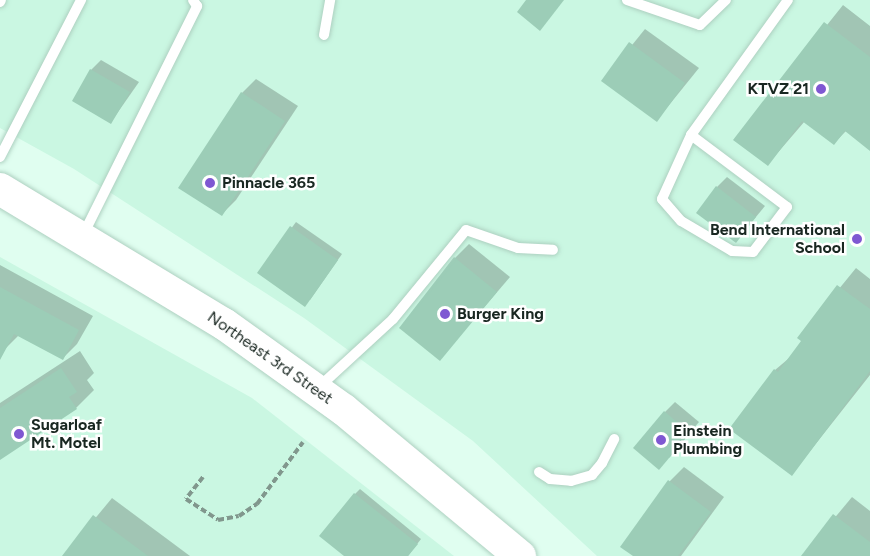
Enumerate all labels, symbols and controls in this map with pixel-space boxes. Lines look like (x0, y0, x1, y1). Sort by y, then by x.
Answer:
place label: KTVZ 21 (748, 79, 809, 99)
marker: KTVZ 21 (814, 82, 828, 96)
place label: Pinnacle 365 (222, 173, 315, 193)
marker: Pinnacle 365 (203, 176, 217, 190)
place label: Bend International School (710, 220, 845, 258)
marker: Bend International School (850, 232, 864, 246)
place label: Burger King (457, 304, 544, 324)
marker: Burger King (438, 307, 452, 321)
street label: Northeast 3rd Street (204, 308, 336, 408)
place label: Sugarloaf Mt. Motel (31, 415, 102, 453)
place label: Einstein Plumbing (673, 421, 742, 459)
marker: Sugarloaf Mt. Motel (12, 427, 26, 441)
marker: Einstein Plumbing (654, 433, 668, 447)

